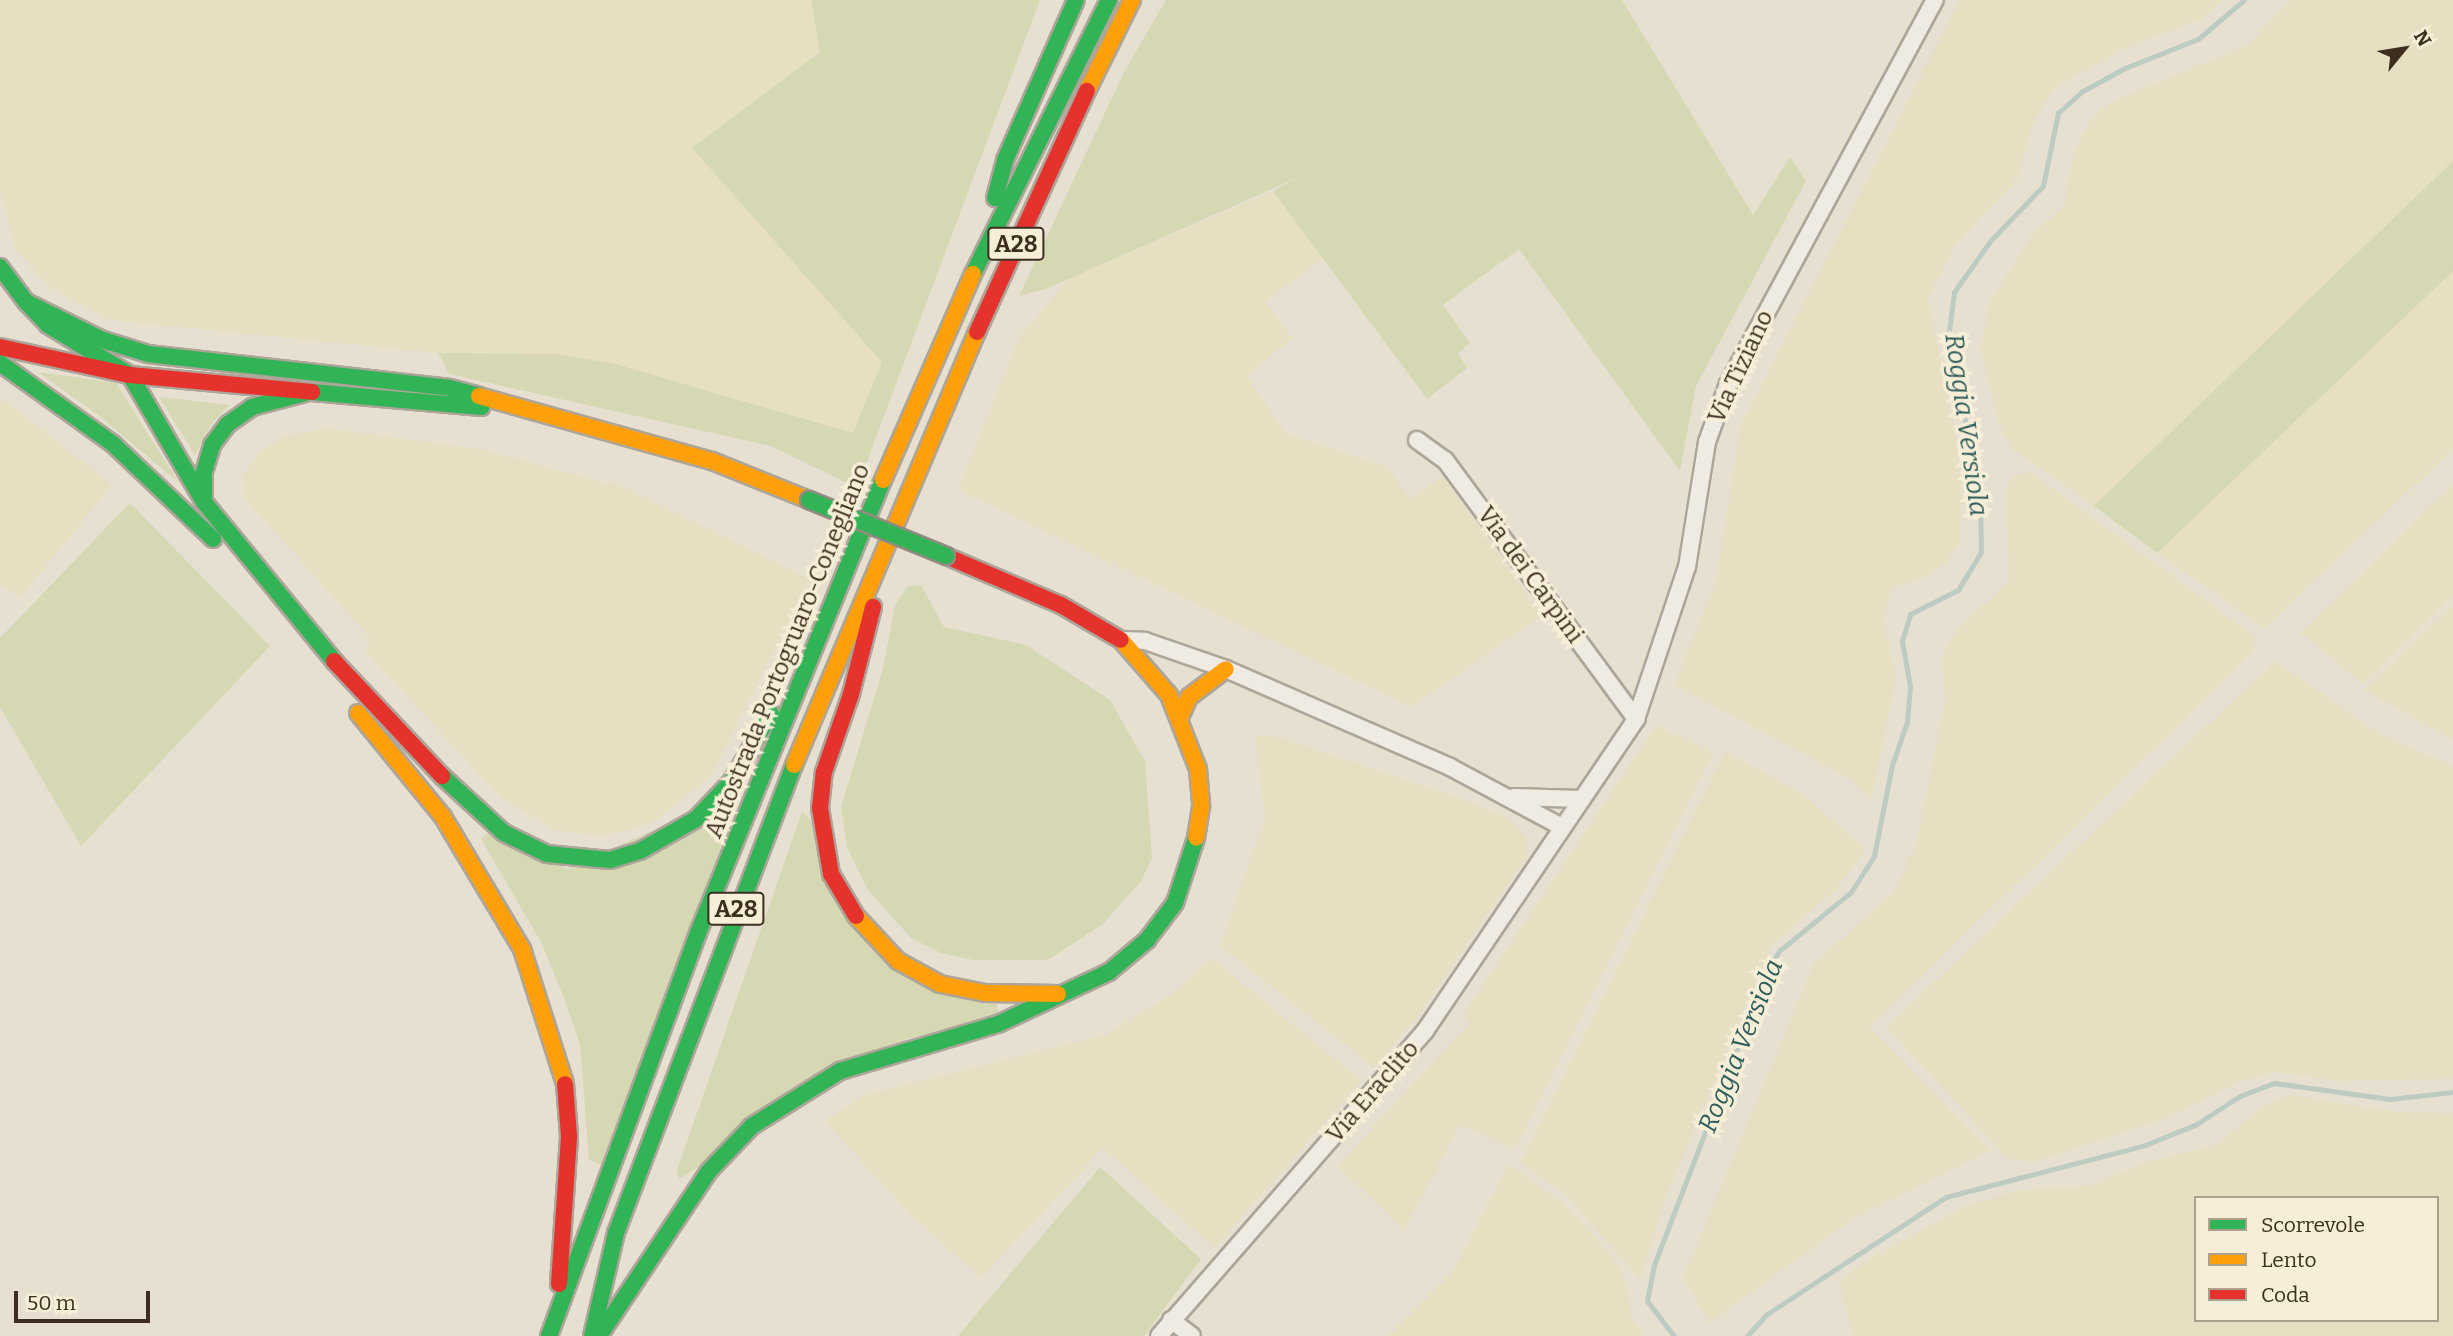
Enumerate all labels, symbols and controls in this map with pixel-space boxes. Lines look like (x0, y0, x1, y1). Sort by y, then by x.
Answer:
north arrow (2369, 14, 2439, 84)
text: N (2409, 26, 2436, 50)
road number: A28 (986, 224, 1046, 264)
street label: Via Tiziano (1702, 306, 1780, 428)
water label: Roggia Versiola (1938, 332, 1994, 518)
street label: Autostrada Portogruaro-Conegliano (700, 460, 876, 842)
street label: Via dei Carpini (1471, 501, 1589, 649)
road number: A28 (706, 890, 766, 928)
water label: Roggia Versiola (1692, 955, 1790, 1137)
street label: Via Eraclito (1321, 1035, 1425, 1149)
legend (2194, 1196, 2439, 1322)
text: Scorrevole (2261, 1212, 2365, 1238)
text: Lento (2261, 1247, 2317, 1273)
scale bar (18, 1276, 154, 1320)
text: Coda (2261, 1282, 2310, 1308)
text: 50 m (27, 1290, 76, 1316)

